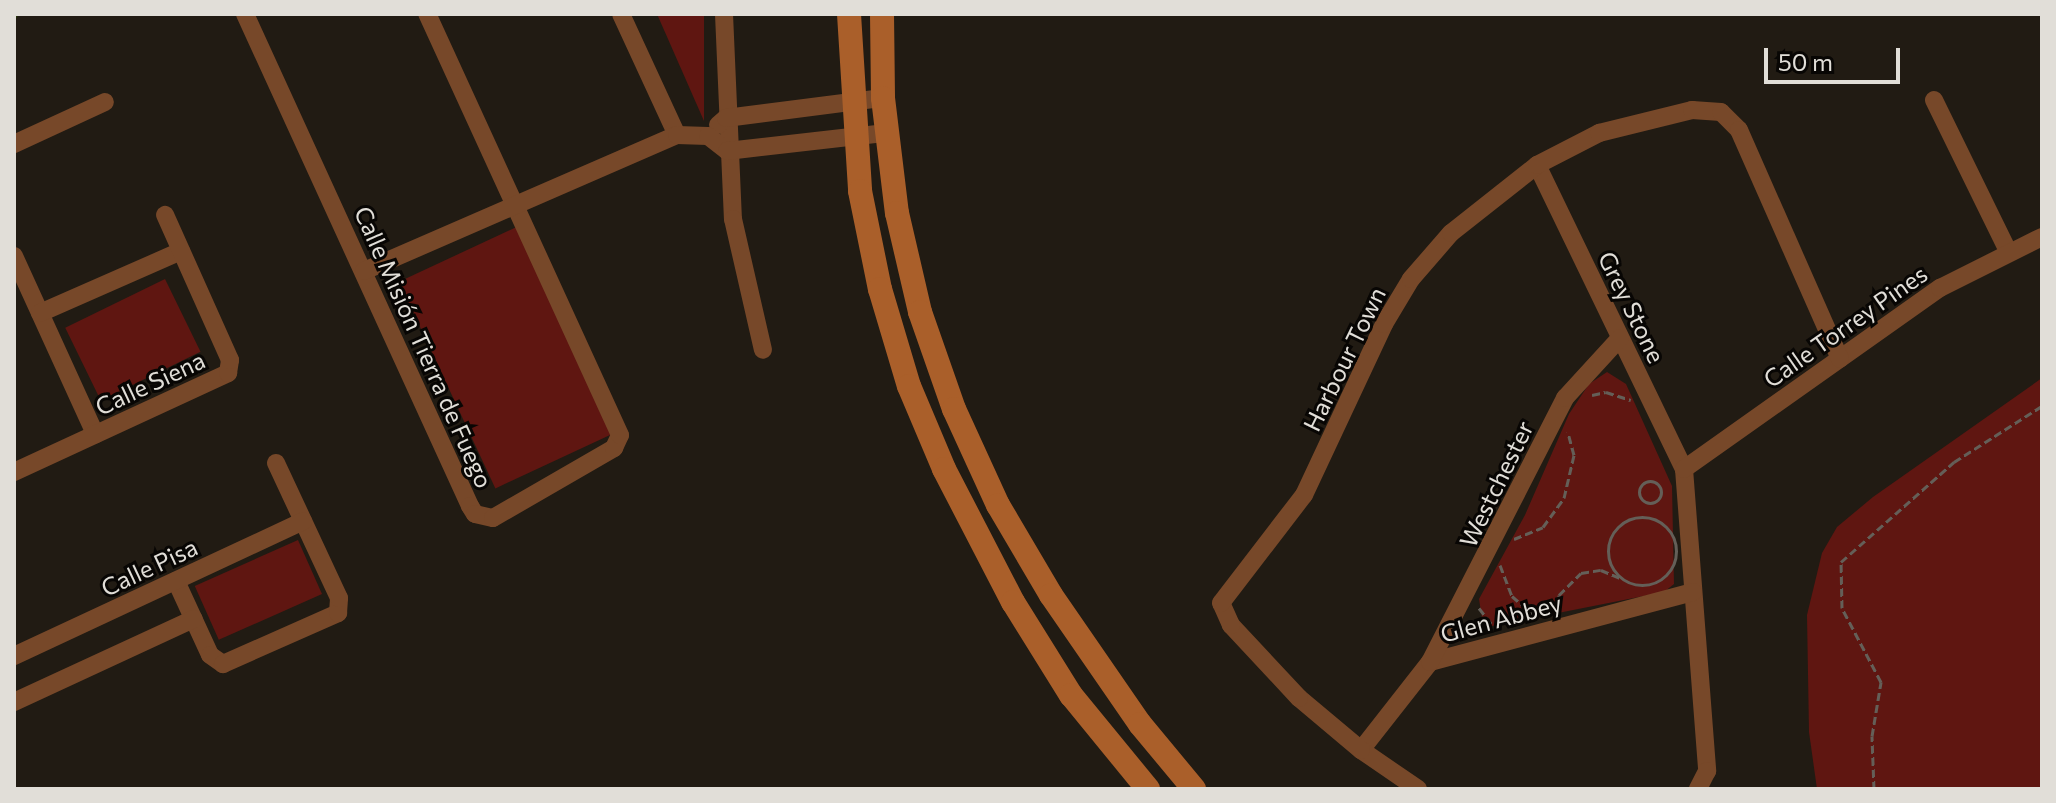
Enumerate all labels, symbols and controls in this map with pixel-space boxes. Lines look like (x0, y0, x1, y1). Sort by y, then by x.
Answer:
scale bar (1768, 32, 1904, 82)
text: 50 m (1778, 47, 1833, 76)
street label: Calle Misión Tierra de Fuego (349, 202, 499, 492)
street label: Grey Stone (1593, 247, 1671, 367)
street label: Calle Torrey Pines (1758, 259, 1932, 393)
street label: Harbour Town (1297, 282, 1391, 436)
street label: Calle Siena (91, 345, 209, 421)
street label: Westchester (1453, 416, 1539, 552)
street label: Calle Pisa (96, 532, 202, 602)
street label: Glen Abbey (1437, 588, 1565, 648)

